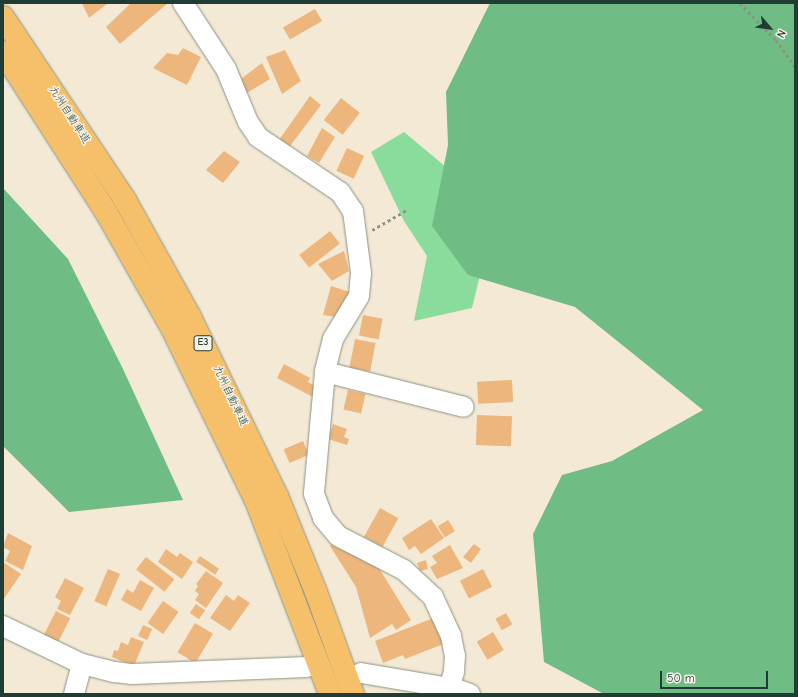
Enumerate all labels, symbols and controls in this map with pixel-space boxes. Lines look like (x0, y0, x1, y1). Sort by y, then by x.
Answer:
north arrow (750, 8, 790, 48)
text: N (774, 28, 788, 40)
street label: 九州自動車道 (45, 84, 93, 146)
road number: E3 (193, 335, 213, 351)
street label: 九州自動車道 (210, 363, 250, 429)
scale bar (662, 663, 770, 689)
text: 50 m (667, 671, 695, 685)

